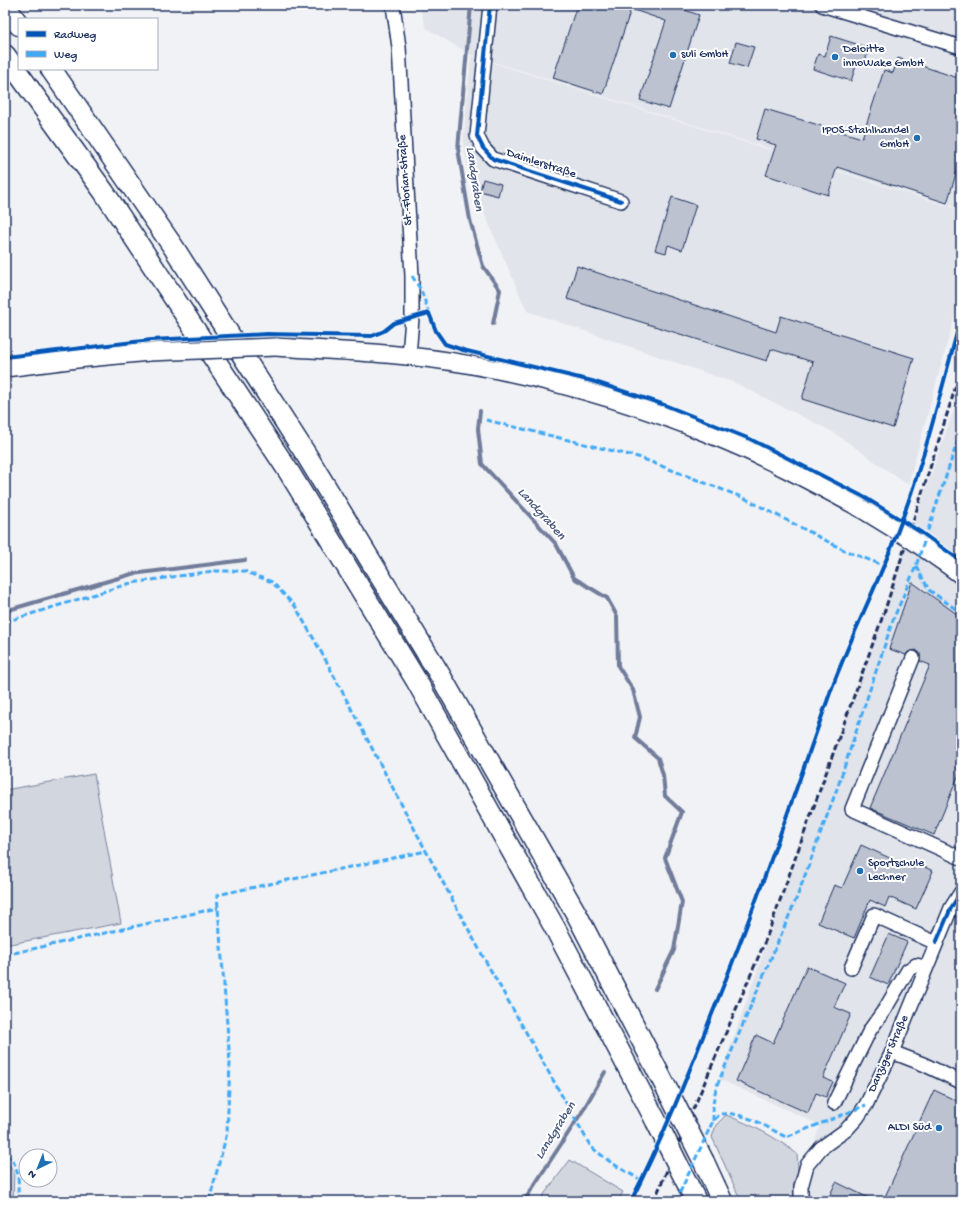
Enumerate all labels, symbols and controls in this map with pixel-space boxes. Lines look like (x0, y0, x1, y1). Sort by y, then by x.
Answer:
legend (18, 18, 158, 70)
text: Radweg (54, 29, 96, 43)
place label: Deloitte innoWake GmbH (842, 43, 924, 71)
place label: suli GmbH (681, 48, 729, 62)
text: Weg (54, 49, 77, 63)
marker: suli GmbH (668, 50, 678, 60)
marker: Deloitte innoWake GmbH (830, 52, 840, 62)
place label: IPOS-Stahlhandel GmbH (822, 124, 909, 152)
street label: St.-Florian-Straße (396, 133, 416, 226)
marker: IPOS-Stahlhandel GmbH (912, 133, 922, 143)
water label: Landgraben (462, 146, 486, 213)
street label: Daimlerstraße (503, 146, 578, 182)
water label: Landgraben (514, 485, 569, 544)
place label: Sportschule Lechner (868, 857, 925, 885)
marker: Sportschule Lechner (855, 866, 865, 876)
street label: Danziger Straße (865, 1012, 913, 1096)
water label: Landgraben (532, 1099, 580, 1162)
place label: ALDI Süd (888, 1121, 932, 1135)
marker: ALDI Süd (934, 1123, 944, 1133)
north arrow (18, 1148, 58, 1188)
text: N (26, 1167, 39, 1181)

